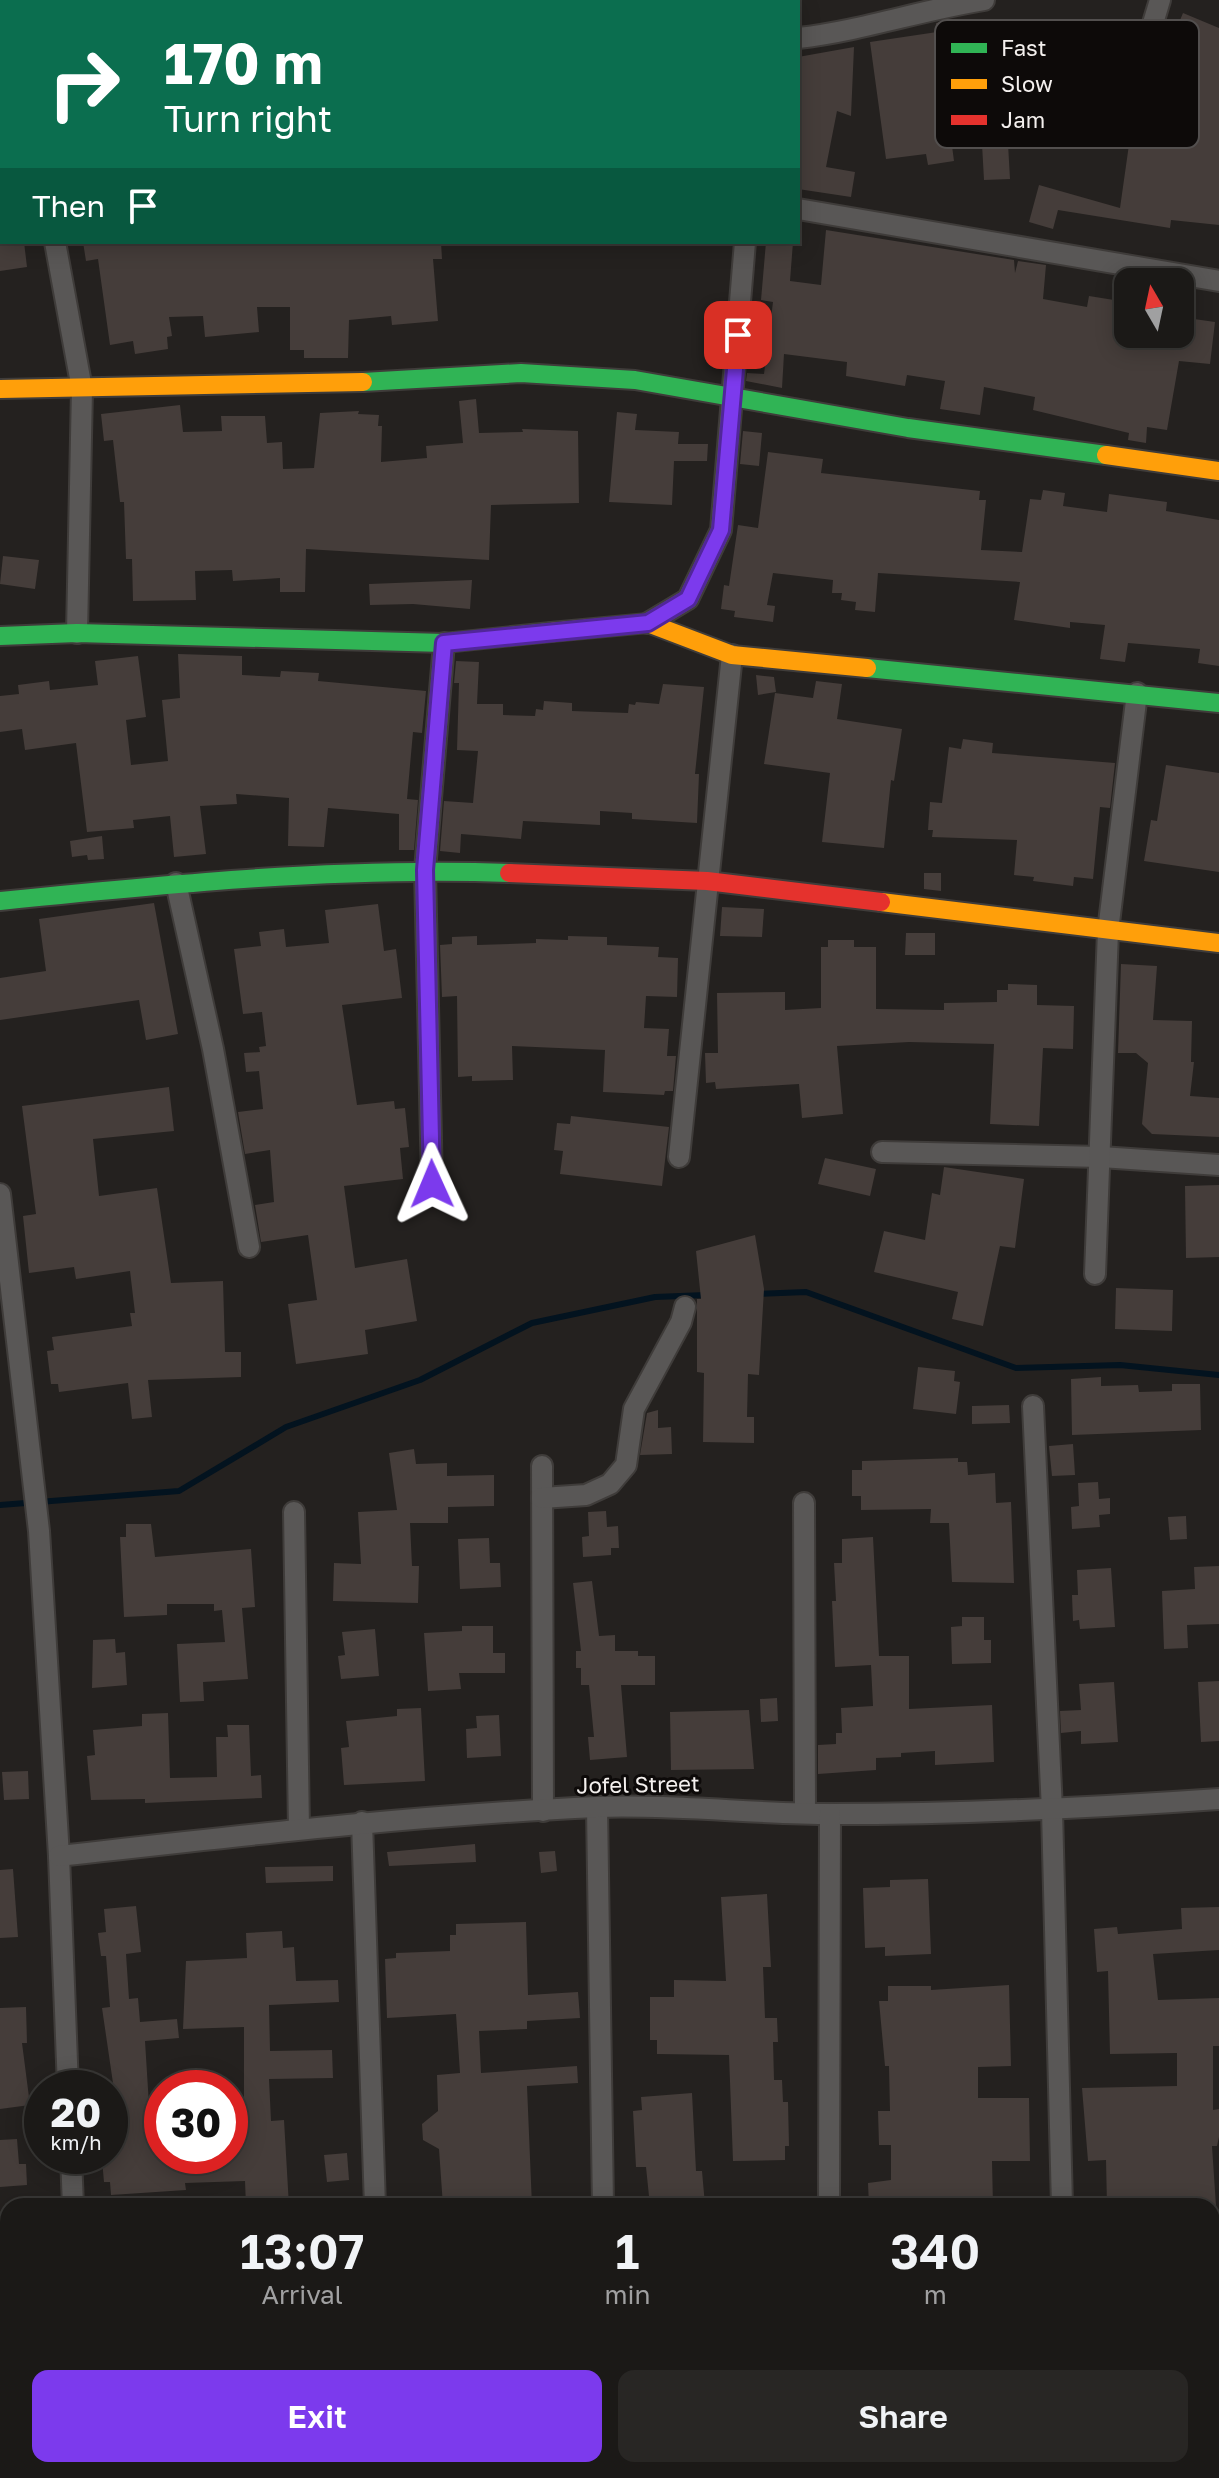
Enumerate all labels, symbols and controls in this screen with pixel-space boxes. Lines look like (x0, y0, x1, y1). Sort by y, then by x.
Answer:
legend (935, 20, 1199, 148)
text: 170 m (164, 29, 323, 96)
icon: right (32, 32, 136, 136)
text: Fast (1001, 34, 1047, 61)
text: Slow (1001, 70, 1053, 97)
text: Turn right (164, 97, 332, 140)
text: Jam (1001, 106, 1045, 133)
icon: arrive (121, 184, 165, 228)
text: Then (32, 188, 105, 224)
north arrow (1114, 268, 1194, 348)
map controls (1114, 268, 1194, 348)
pin (704, 301, 772, 369)
icon: arrive (716, 313, 760, 357)
position arrow (390, 1142, 474, 1226)
street label: Jofel Street (576, 1769, 700, 1799)
speed limit sign: 30 (144, 2070, 248, 2174)
text: 20 (51, 2088, 101, 2136)
text: km/h (51, 2130, 101, 2154)
text: 13:07 (240, 2222, 365, 2280)
text: 1 (615, 2222, 640, 2280)
text: 340 (890, 2222, 980, 2280)
text: Arrival (261, 2279, 343, 2310)
text: min (604, 2279, 650, 2310)
text: m (924, 2279, 947, 2310)
button: Exit (32, 2370, 602, 2462)
button: Share (618, 2370, 1188, 2462)

